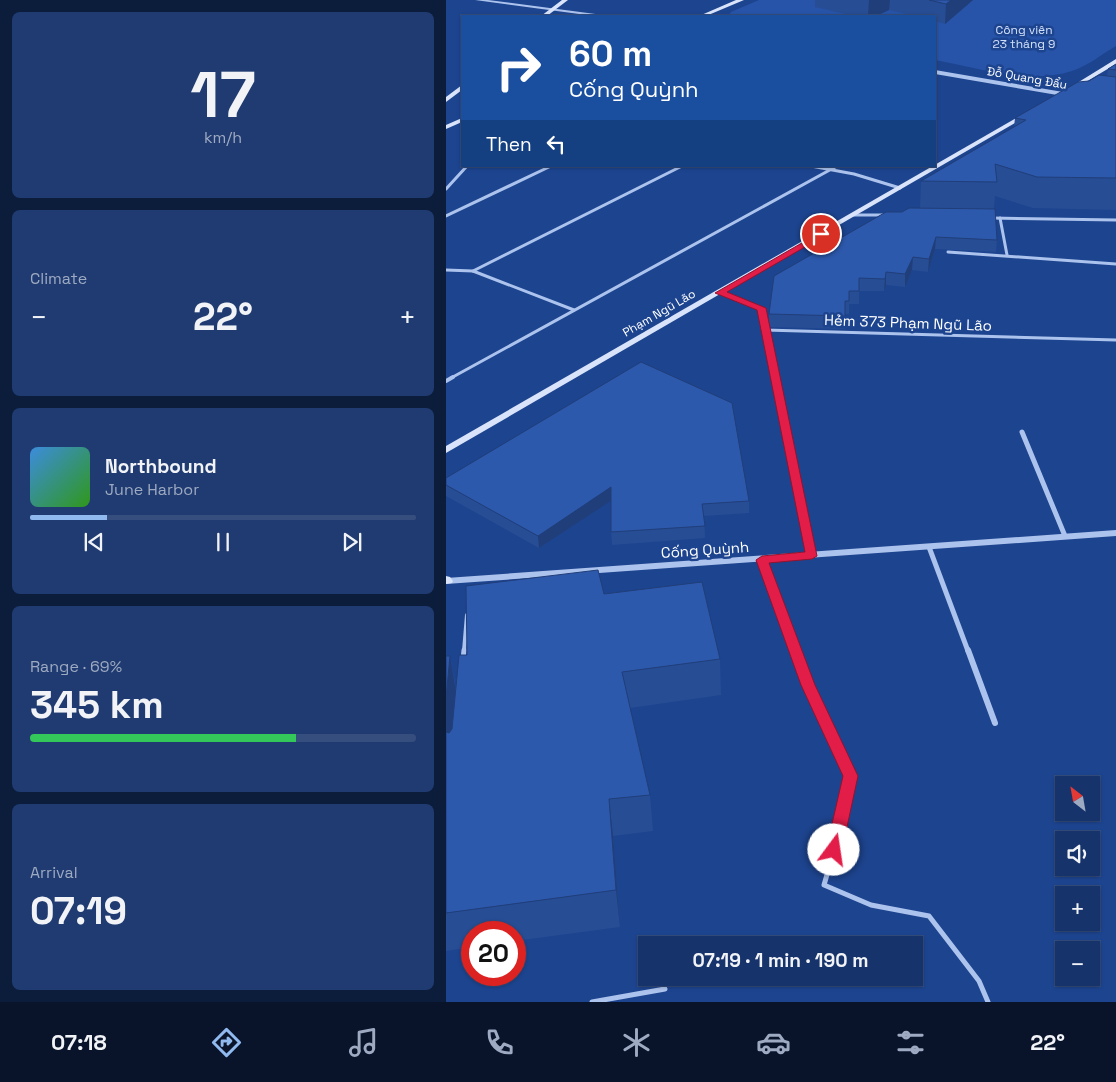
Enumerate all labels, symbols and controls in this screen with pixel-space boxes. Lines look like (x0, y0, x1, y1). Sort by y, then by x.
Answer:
park label: Công viên 23 tháng 9 (993, 22, 1055, 52)
text: 60 m (569, 32, 652, 76)
icon: right (486, 35, 551, 100)
text: 17 (190, 53, 256, 136)
street label: Ðỗ Quang Ðẩu (986, 63, 1068, 93)
text: Cống Quỳnh (569, 75, 699, 103)
text: km/h (204, 127, 242, 148)
icon: left (542, 130, 570, 158)
text: Then (486, 132, 532, 157)
pin (800, 213, 842, 255)
icon: arrive (807, 220, 835, 248)
text: Climate (30, 268, 87, 289)
street label: Phạm Ngũ Lão (620, 286, 698, 340)
text: 22° (193, 293, 253, 341)
text: − (30, 299, 47, 335)
text: + (399, 299, 416, 335)
street label: Hẻm 373 Phạm Ngũ Lão (824, 310, 992, 335)
text: Northbound (105, 454, 217, 479)
text: June Harbor (105, 479, 199, 500)
icon: previous (80, 528, 108, 556)
icon: pause (209, 528, 237, 556)
icon: next (338, 528, 366, 556)
street label: Cống Quỳnh (660, 537, 750, 562)
text: Range · 69% (30, 656, 122, 677)
text: 345 km (30, 681, 164, 729)
north arrow (1055, 776, 1100, 821)
map controls (1055, 776, 1100, 986)
position arrow (807, 823, 859, 875)
button: sound (1055, 831, 1100, 876)
text: Arrival (30, 862, 78, 883)
button: + (1055, 886, 1100, 931)
text: 07:19 (30, 887, 127, 935)
speed limit sign: 20 (461, 921, 526, 986)
button: − (1055, 941, 1100, 986)
text: 07:19 · 1 min · 190 m (692, 948, 869, 973)
icon: directions (209, 1025, 244, 1060)
icon: music (346, 1025, 381, 1060)
icon: phone (482, 1025, 517, 1060)
icon: climate (619, 1025, 654, 1060)
icon: car (756, 1025, 791, 1060)
icon: filters (893, 1025, 928, 1060)
text: 07:18 (51, 1028, 107, 1056)
text: 22° (1030, 1028, 1065, 1056)

